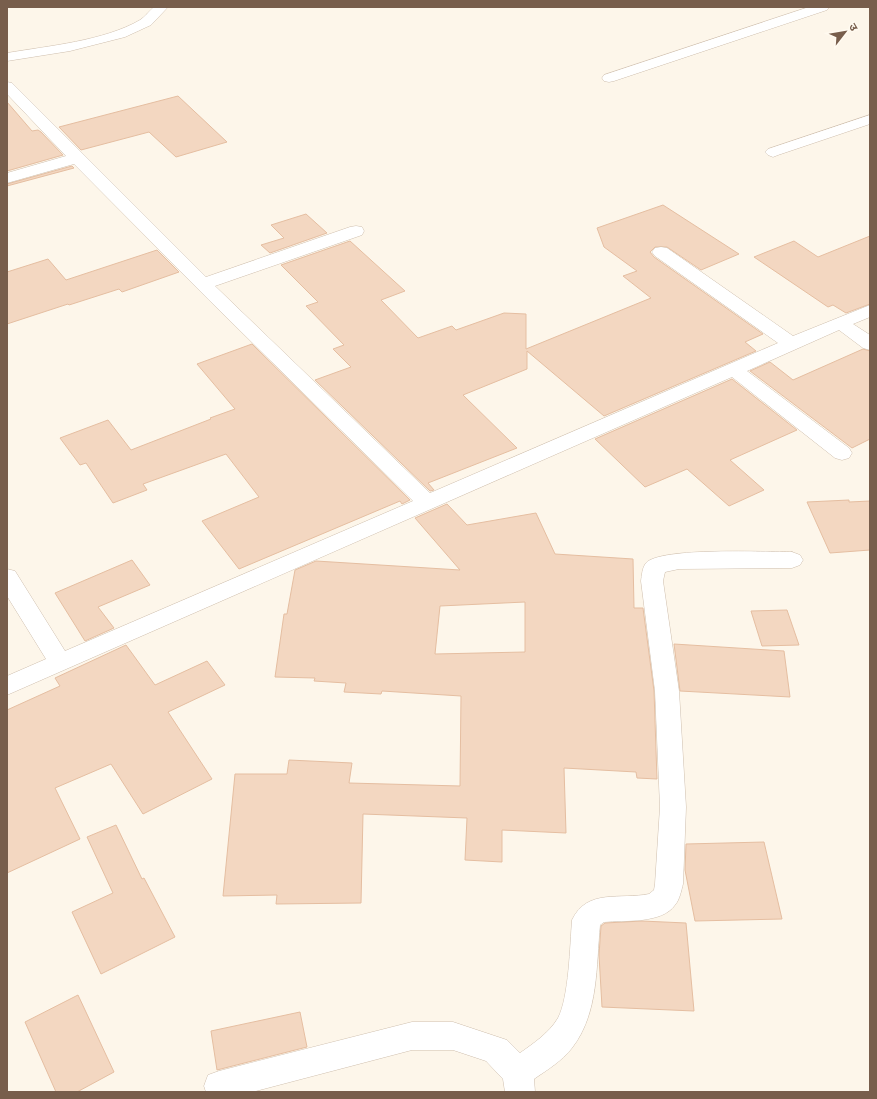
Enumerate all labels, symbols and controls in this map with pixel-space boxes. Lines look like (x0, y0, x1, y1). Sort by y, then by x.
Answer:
north arrow (825, 12, 865, 52)
text: उ (846, 20, 862, 34)

